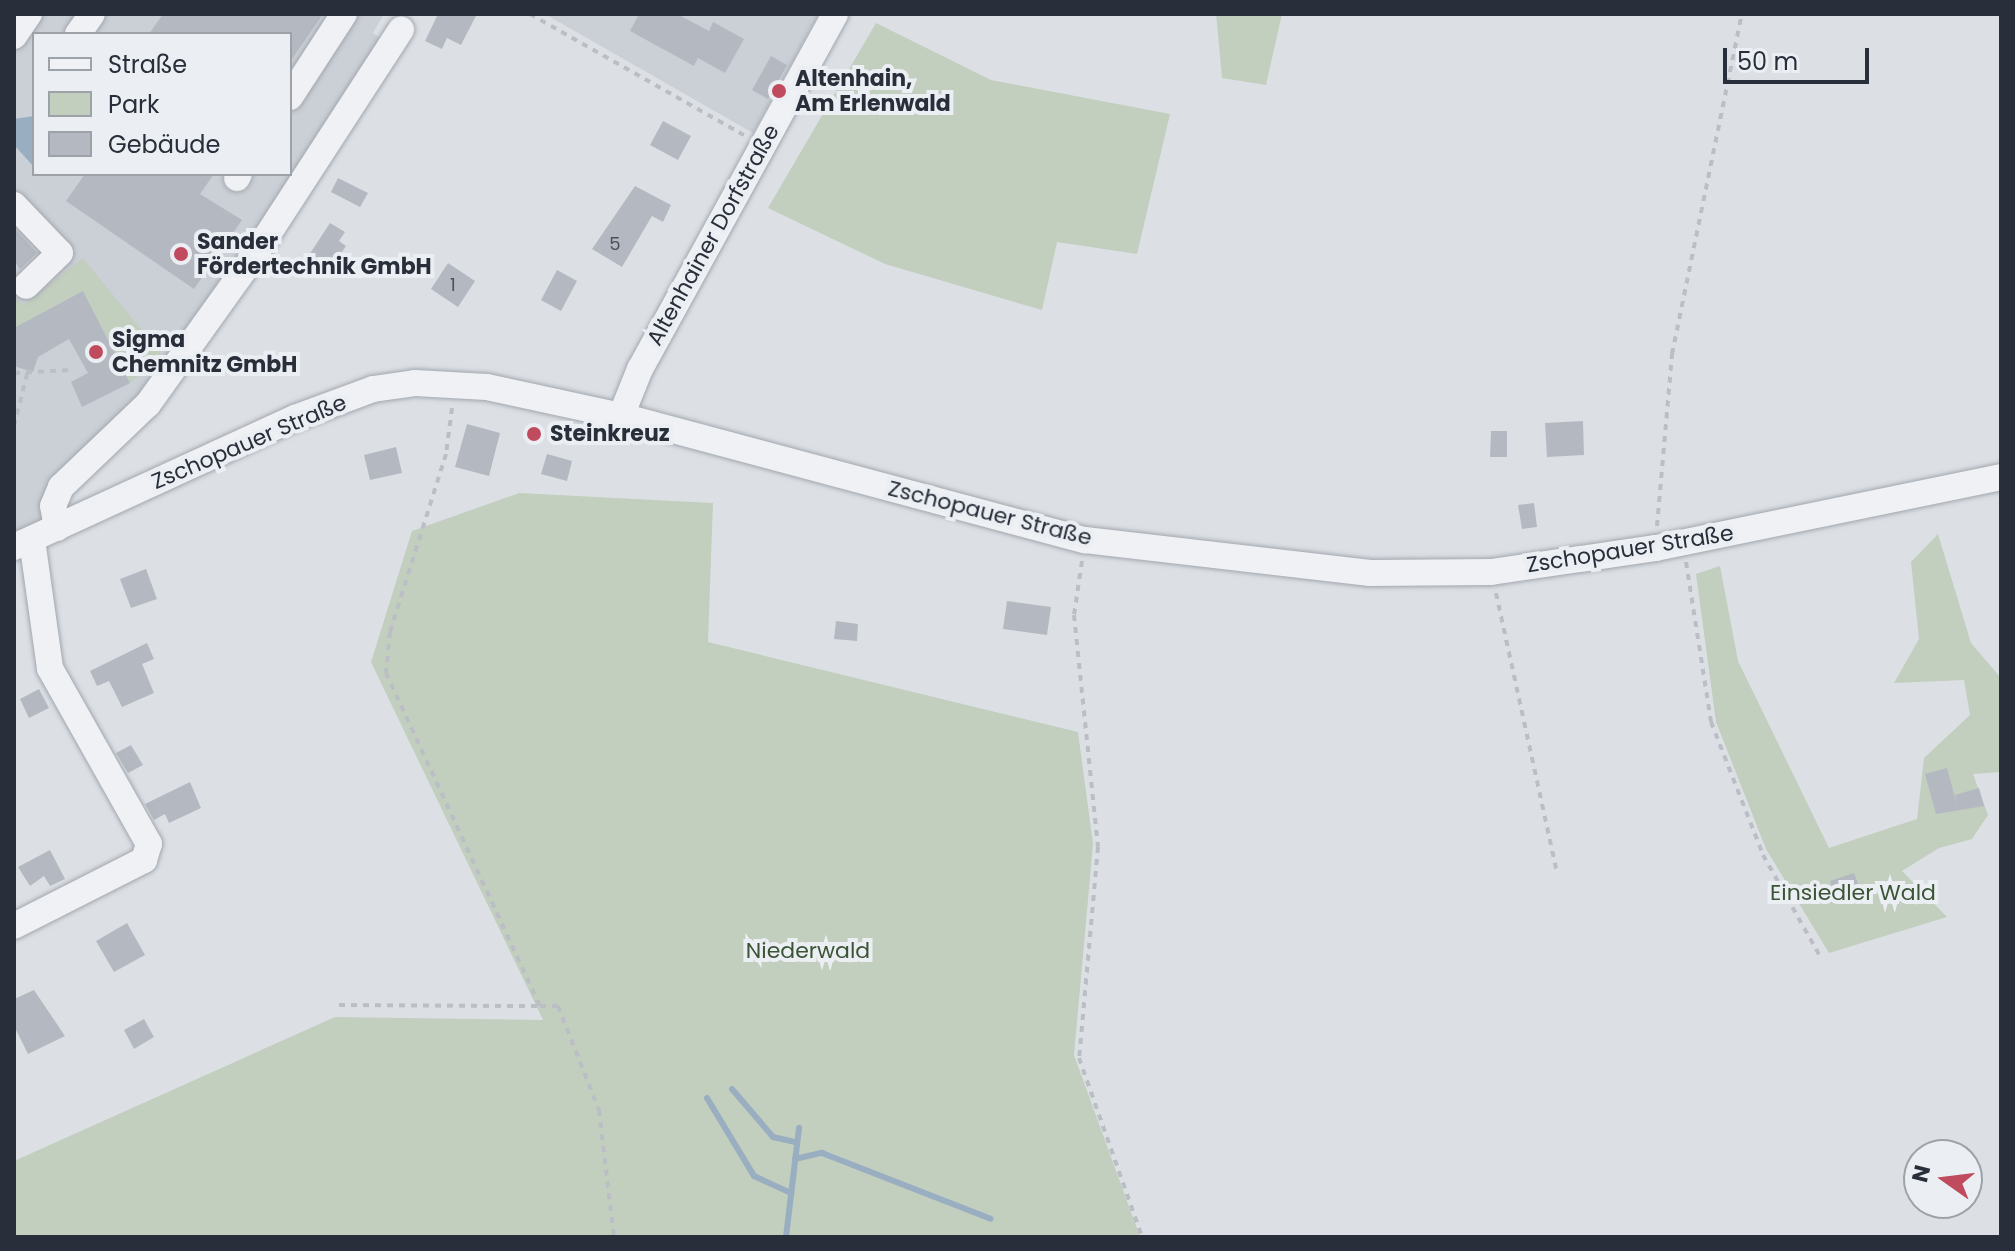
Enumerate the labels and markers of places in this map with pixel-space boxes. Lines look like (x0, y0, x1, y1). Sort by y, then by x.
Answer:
place label: Altenhain, Am Erlenwald (795, 65, 951, 116)
marker: Altenhain, Am Erlenwald (770, 82, 788, 100)
place label: Sander Fördertechnik GmbH (197, 228, 432, 280)
marker: Sander Fördertechnik GmbH (172, 245, 190, 263)
place label: Sigma Chemnitz GmbH (112, 326, 297, 378)
marker: Sigma Chemnitz GmbH (87, 343, 105, 361)
place label: Steinkreuz (550, 421, 670, 447)
marker: Steinkreuz (525, 425, 543, 443)

